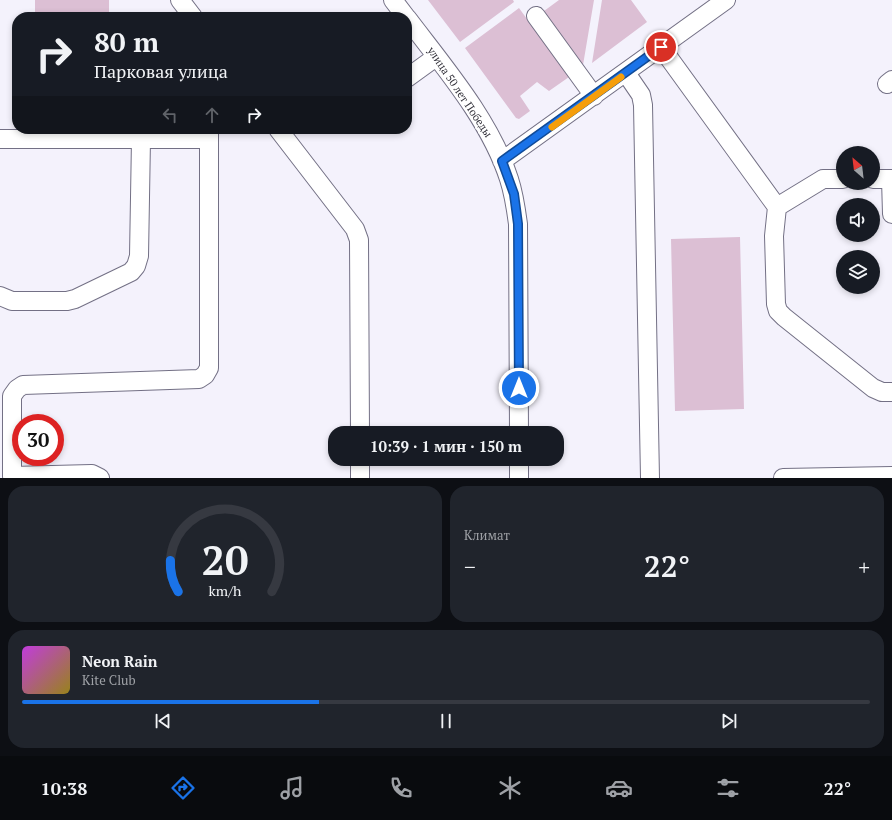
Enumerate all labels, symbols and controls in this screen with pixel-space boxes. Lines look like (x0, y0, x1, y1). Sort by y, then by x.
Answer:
text: 80 m (94, 23, 159, 60)
icon: right (28, 28, 80, 80)
pin (644, 30, 678, 64)
icon: arrive (650, 36, 672, 58)
street label: улица 50 лет Победы (424, 43, 496, 140)
text: Парковая улица (94, 59, 228, 83)
icon: left (159, 104, 181, 126)
icon: ahead (201, 104, 223, 126)
icon: right (243, 104, 265, 126)
north arrow (836, 146, 880, 190)
map controls (836, 146, 880, 294)
button: sound (836, 198, 880, 242)
button: layers (836, 250, 880, 294)
position arrow (498, 367, 540, 409)
speed limit sign: 30 (12, 414, 64, 466)
text: 10:39 · 1 мин · 150 m (370, 436, 522, 456)
text: Климат (464, 526, 510, 544)
text: 20 (201, 532, 249, 587)
text: 22° (644, 546, 690, 586)
text: − (464, 552, 476, 581)
text: + (858, 552, 870, 581)
text: km/h (209, 581, 242, 600)
text: Neon Rain (82, 651, 158, 671)
text: Kite Club (82, 671, 136, 689)
icon: previous (152, 710, 174, 732)
icon: pause (435, 710, 457, 732)
icon: next (718, 710, 740, 732)
icon: directions (169, 774, 197, 802)
icon: music (278, 774, 306, 802)
icon: phone (387, 774, 415, 802)
icon: climate (496, 774, 524, 802)
icon: car (605, 774, 633, 802)
icon: filters (714, 774, 742, 802)
text: 10:38 (41, 776, 87, 800)
text: 22° (824, 776, 851, 800)

